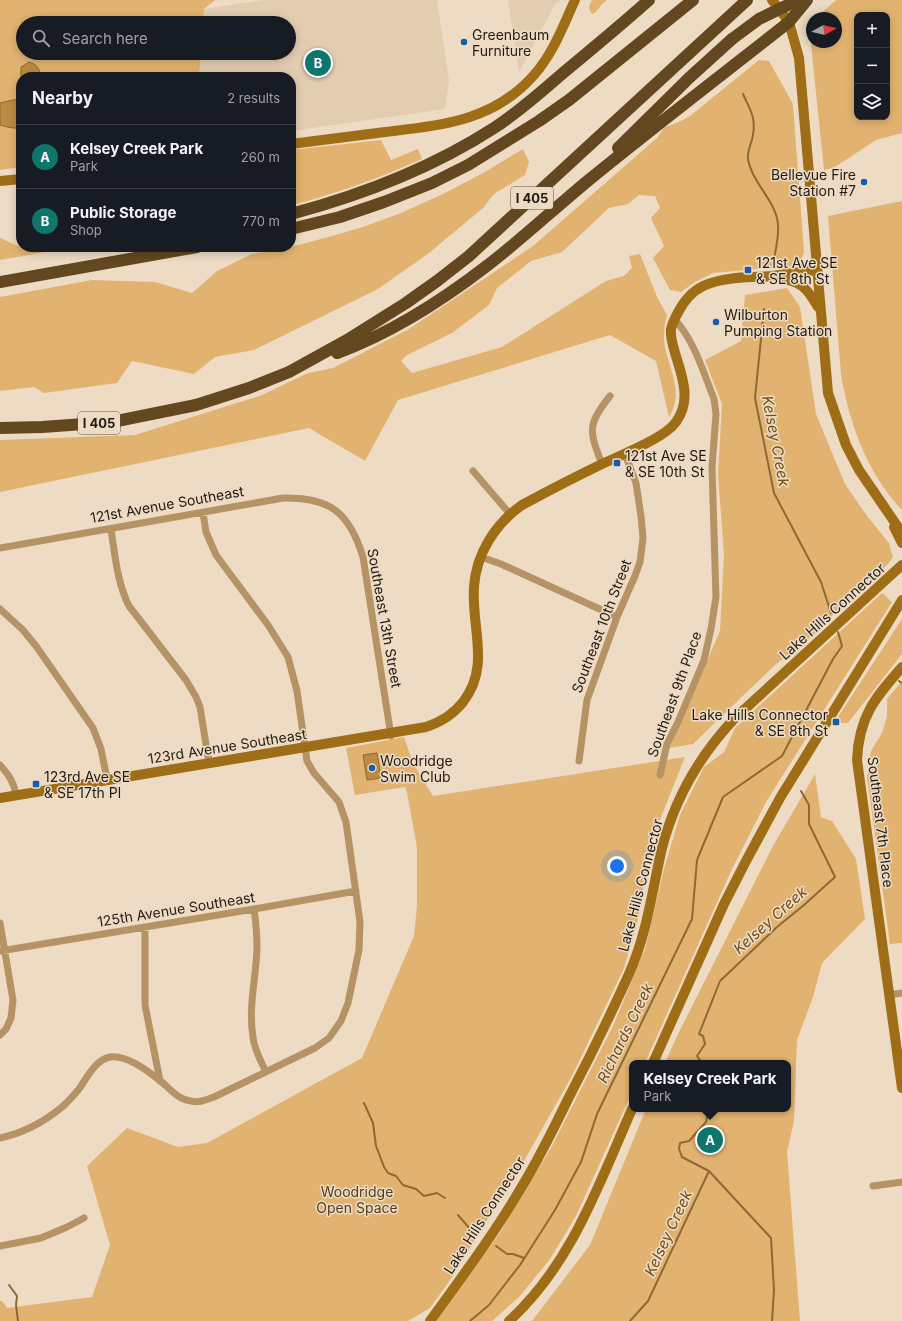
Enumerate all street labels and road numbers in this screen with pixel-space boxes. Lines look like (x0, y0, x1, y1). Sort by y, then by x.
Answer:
road number: I 405 (511, 187, 553, 209)
road number: I 405 (78, 412, 120, 434)
street label: 121st Avenue Southeast (89, 482, 246, 526)
street label: Southeast 13th Street (364, 547, 406, 689)
street label: Southeast 10th Street (568, 556, 634, 695)
street label: Lake Hills Connector (776, 559, 888, 663)
street label: Southeast 9th Place (643, 629, 705, 759)
street label: 123rd Avenue Southeast (147, 725, 308, 767)
street label: Southeast 7th Place (865, 756, 897, 888)
street label: Lake Hills Connector (614, 817, 666, 953)
street label: 125th Avenue Southeast (96, 888, 256, 930)
street label: Lake Hills Connector (440, 1153, 528, 1277)

